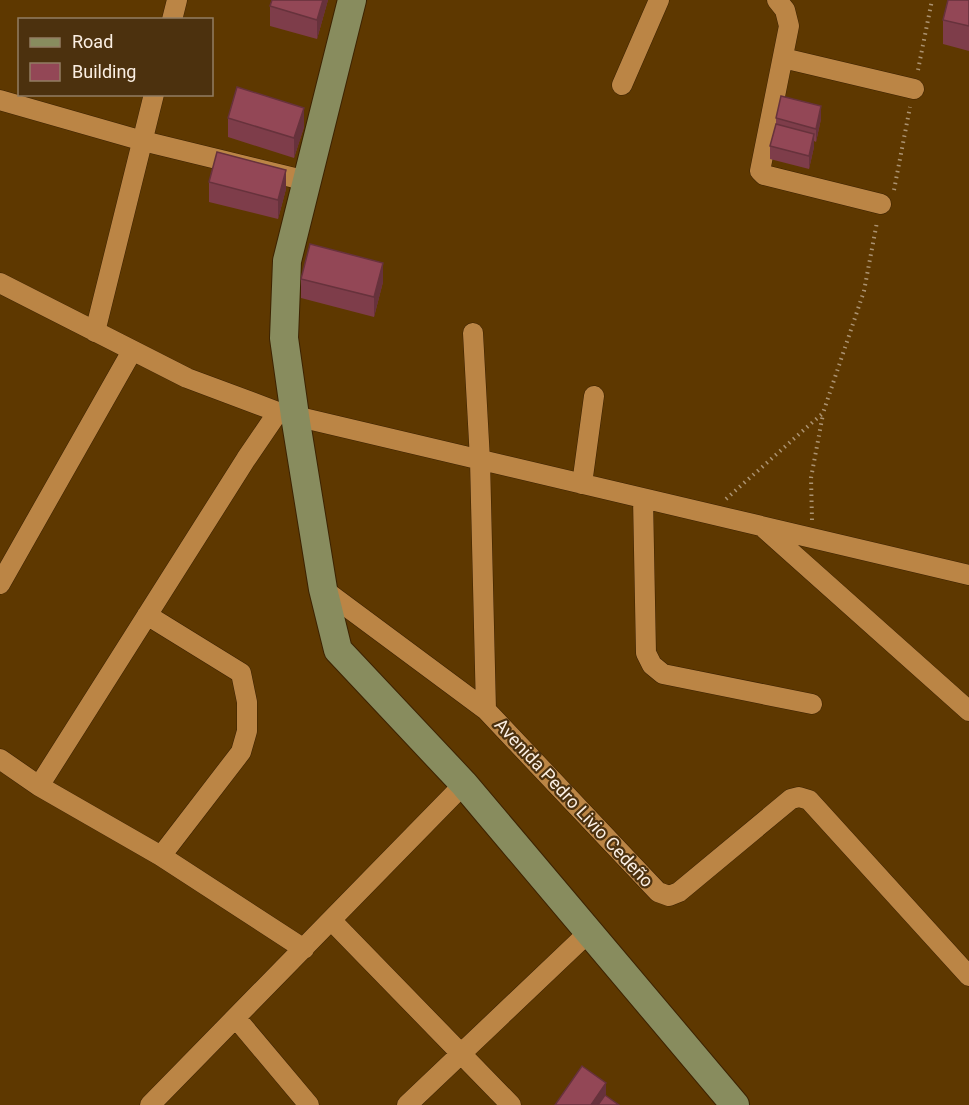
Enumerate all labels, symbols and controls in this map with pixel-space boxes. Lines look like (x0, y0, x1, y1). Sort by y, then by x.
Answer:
legend (18, 18, 213, 96)
text: Road (72, 31, 113, 52)
text: Building (72, 61, 136, 82)
street label: Avenida Pedro Livio Cedeño (491, 714, 658, 891)

